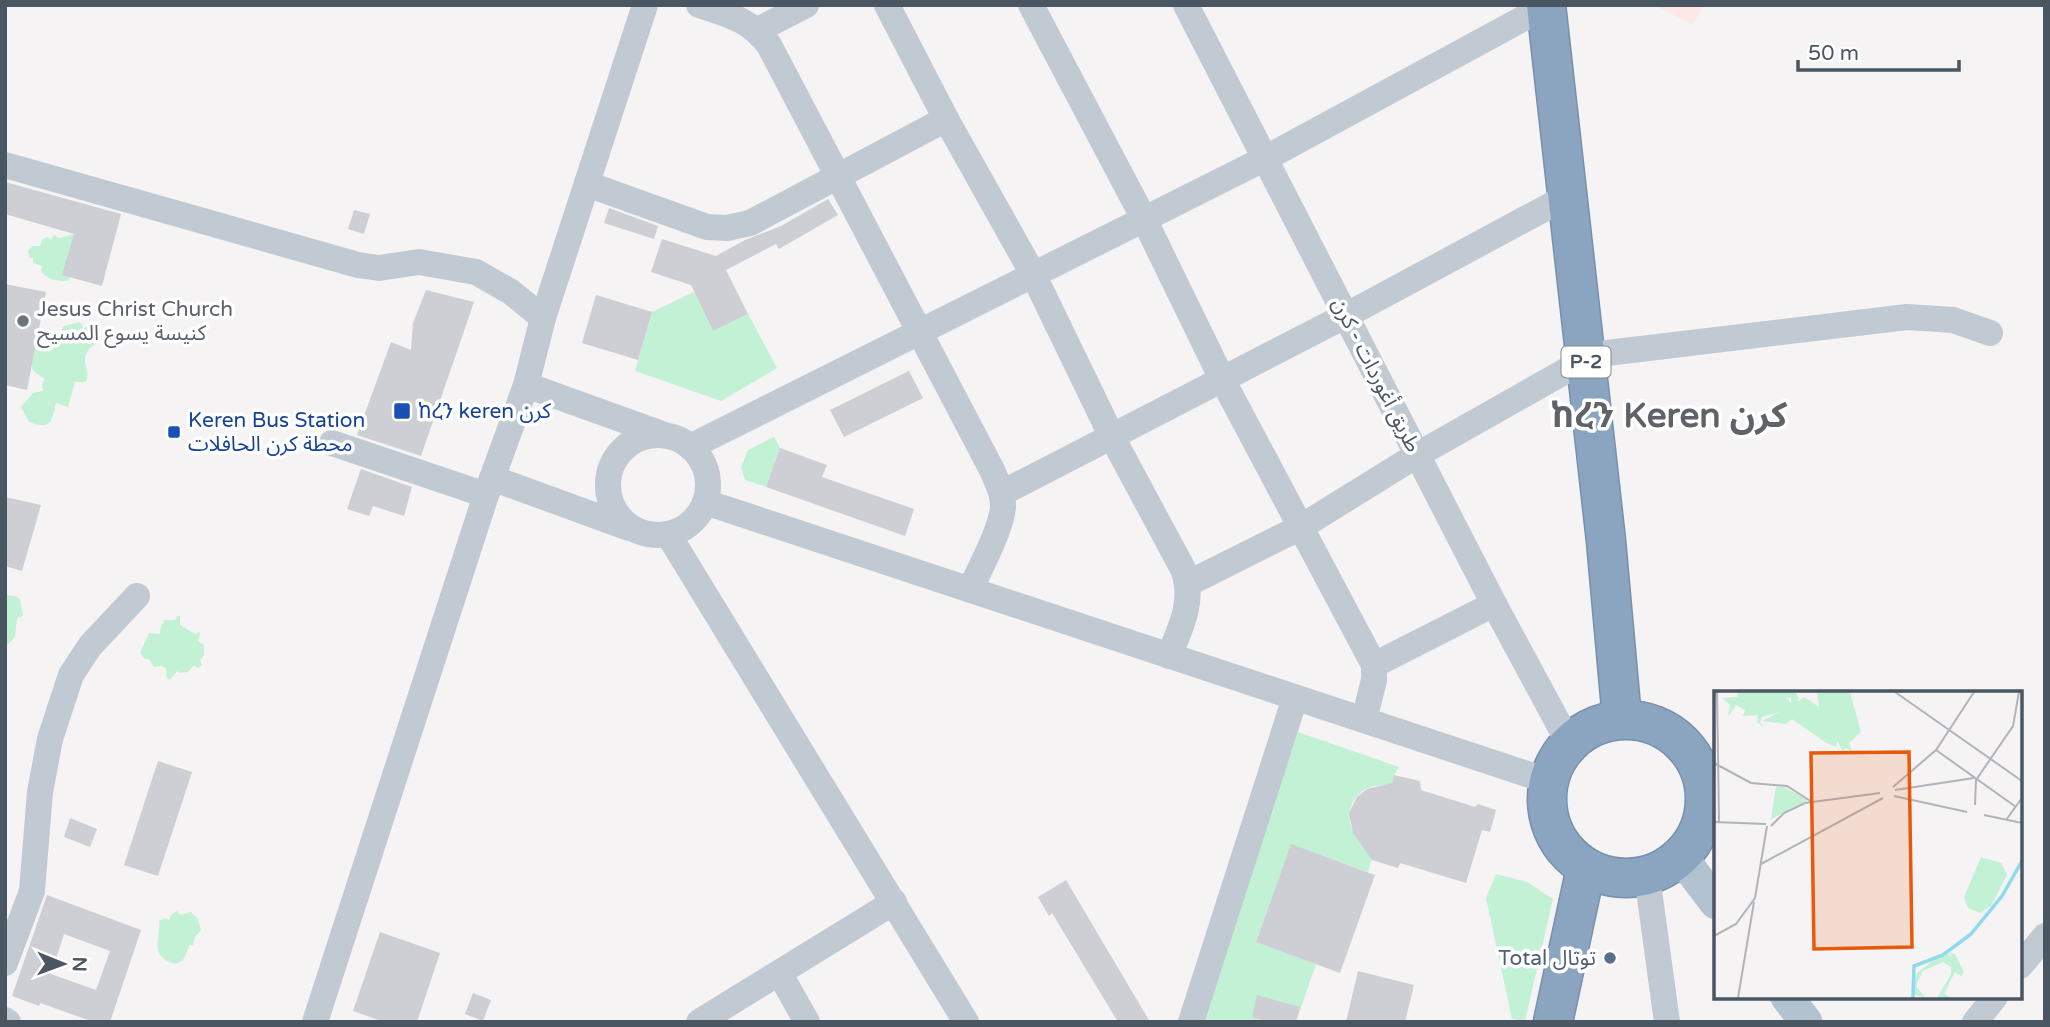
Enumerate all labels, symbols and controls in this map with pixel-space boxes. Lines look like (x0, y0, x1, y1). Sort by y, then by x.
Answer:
scale bar (1798, 28, 1959, 72)
text: 50 m (1808, 41, 1859, 66)
street label: طريق أغوردات - كرن (1326, 293, 1426, 456)
place label: Jesus Christ Church كنيسة يسوع المسيح (37, 297, 233, 348)
marker: Jesus Christ Church كنيسة يسوع المسيح (15, 313, 31, 329)
road number: P-2 (1562, 346, 1610, 378)
district label: ከረን Keren كرن (1551, 395, 1788, 437)
place label: ከረን keren كرن (418, 399, 551, 424)
marker: ከረን keren كرن (392, 401, 412, 421)
place label: Keren Bus Station محطة كرن الحافلات (188, 408, 365, 457)
marker: Keren Bus Station محطة كرن الحافلات (166, 424, 182, 440)
inset map (1714, 691, 2022, 999)
north arrow (28, 929, 98, 999)
place label: Total توتال (1498, 946, 1596, 971)
marker: Total توتال (1602, 950, 1618, 966)
text: N (68, 956, 90, 972)

